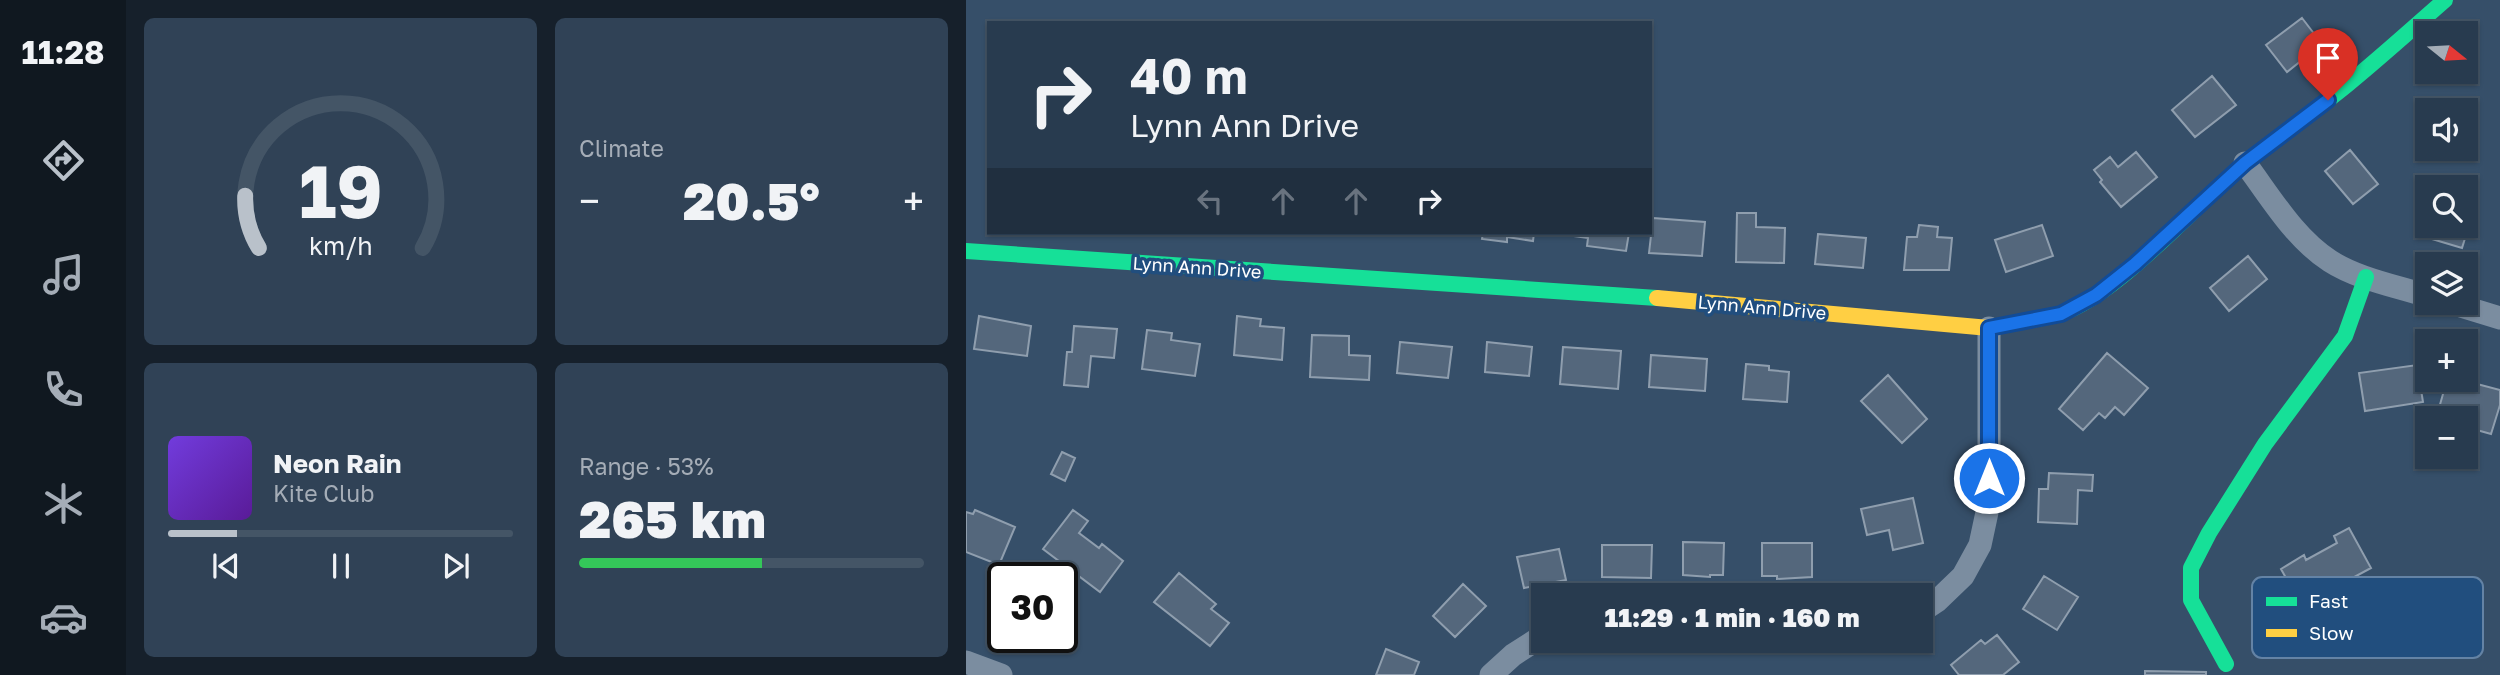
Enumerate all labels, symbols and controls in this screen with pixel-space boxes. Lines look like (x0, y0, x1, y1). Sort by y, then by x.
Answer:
north arrow (2415, 21, 2478, 84)
map controls (2415, 21, 2478, 469)
pin (2298, 28, 2358, 100)
text: 11:28 (21, 33, 105, 71)
icon: arrive (2309, 39, 2347, 77)
text: 40 m (1130, 46, 1248, 105)
icon: right (1015, 49, 1106, 140)
button: sound (2415, 98, 2478, 161)
text: Lynn Ann Drive (1130, 106, 1359, 144)
text: Climate (579, 134, 664, 162)
icon: directions (39, 136, 88, 185)
text: 19 (299, 147, 382, 234)
text: 20.5° (683, 169, 820, 231)
button: search (2415, 175, 2478, 238)
text: − (579, 178, 600, 223)
text: + (903, 178, 924, 223)
icon: left (1191, 182, 1229, 220)
icon: ahead (1264, 182, 1302, 220)
icon: ahead (1337, 182, 1375, 220)
icon: right (1410, 182, 1448, 220)
text: km/h (309, 229, 372, 260)
icon: music (39, 250, 88, 299)
street label: Lynn Ann Drive (1132, 252, 1262, 282)
button: layers (2415, 252, 2478, 315)
street label: Lynn Ann Drive (1697, 290, 1827, 324)
button: + (2415, 329, 2478, 392)
icon: phone (39, 365, 88, 414)
button: − (2415, 406, 2478, 469)
position arrow (1952, 441, 2026, 515)
text: Neon Rain (273, 448, 402, 479)
text: Range · 53% (579, 452, 714, 480)
icon: climate (39, 479, 88, 528)
text: Kite Club (273, 479, 374, 507)
text: 265 km (579, 487, 766, 549)
icon: previous (207, 547, 245, 585)
icon: pause (322, 547, 360, 585)
icon: next (437, 547, 475, 585)
speed limit sign: 30 (987, 562, 1078, 653)
legend (2252, 577, 2483, 658)
text: Fast (2309, 589, 2348, 612)
icon: car (39, 593, 88, 642)
text: 11:29 · 1 min · 160 m (1604, 602, 1860, 633)
text: Slow (2309, 621, 2354, 644)

